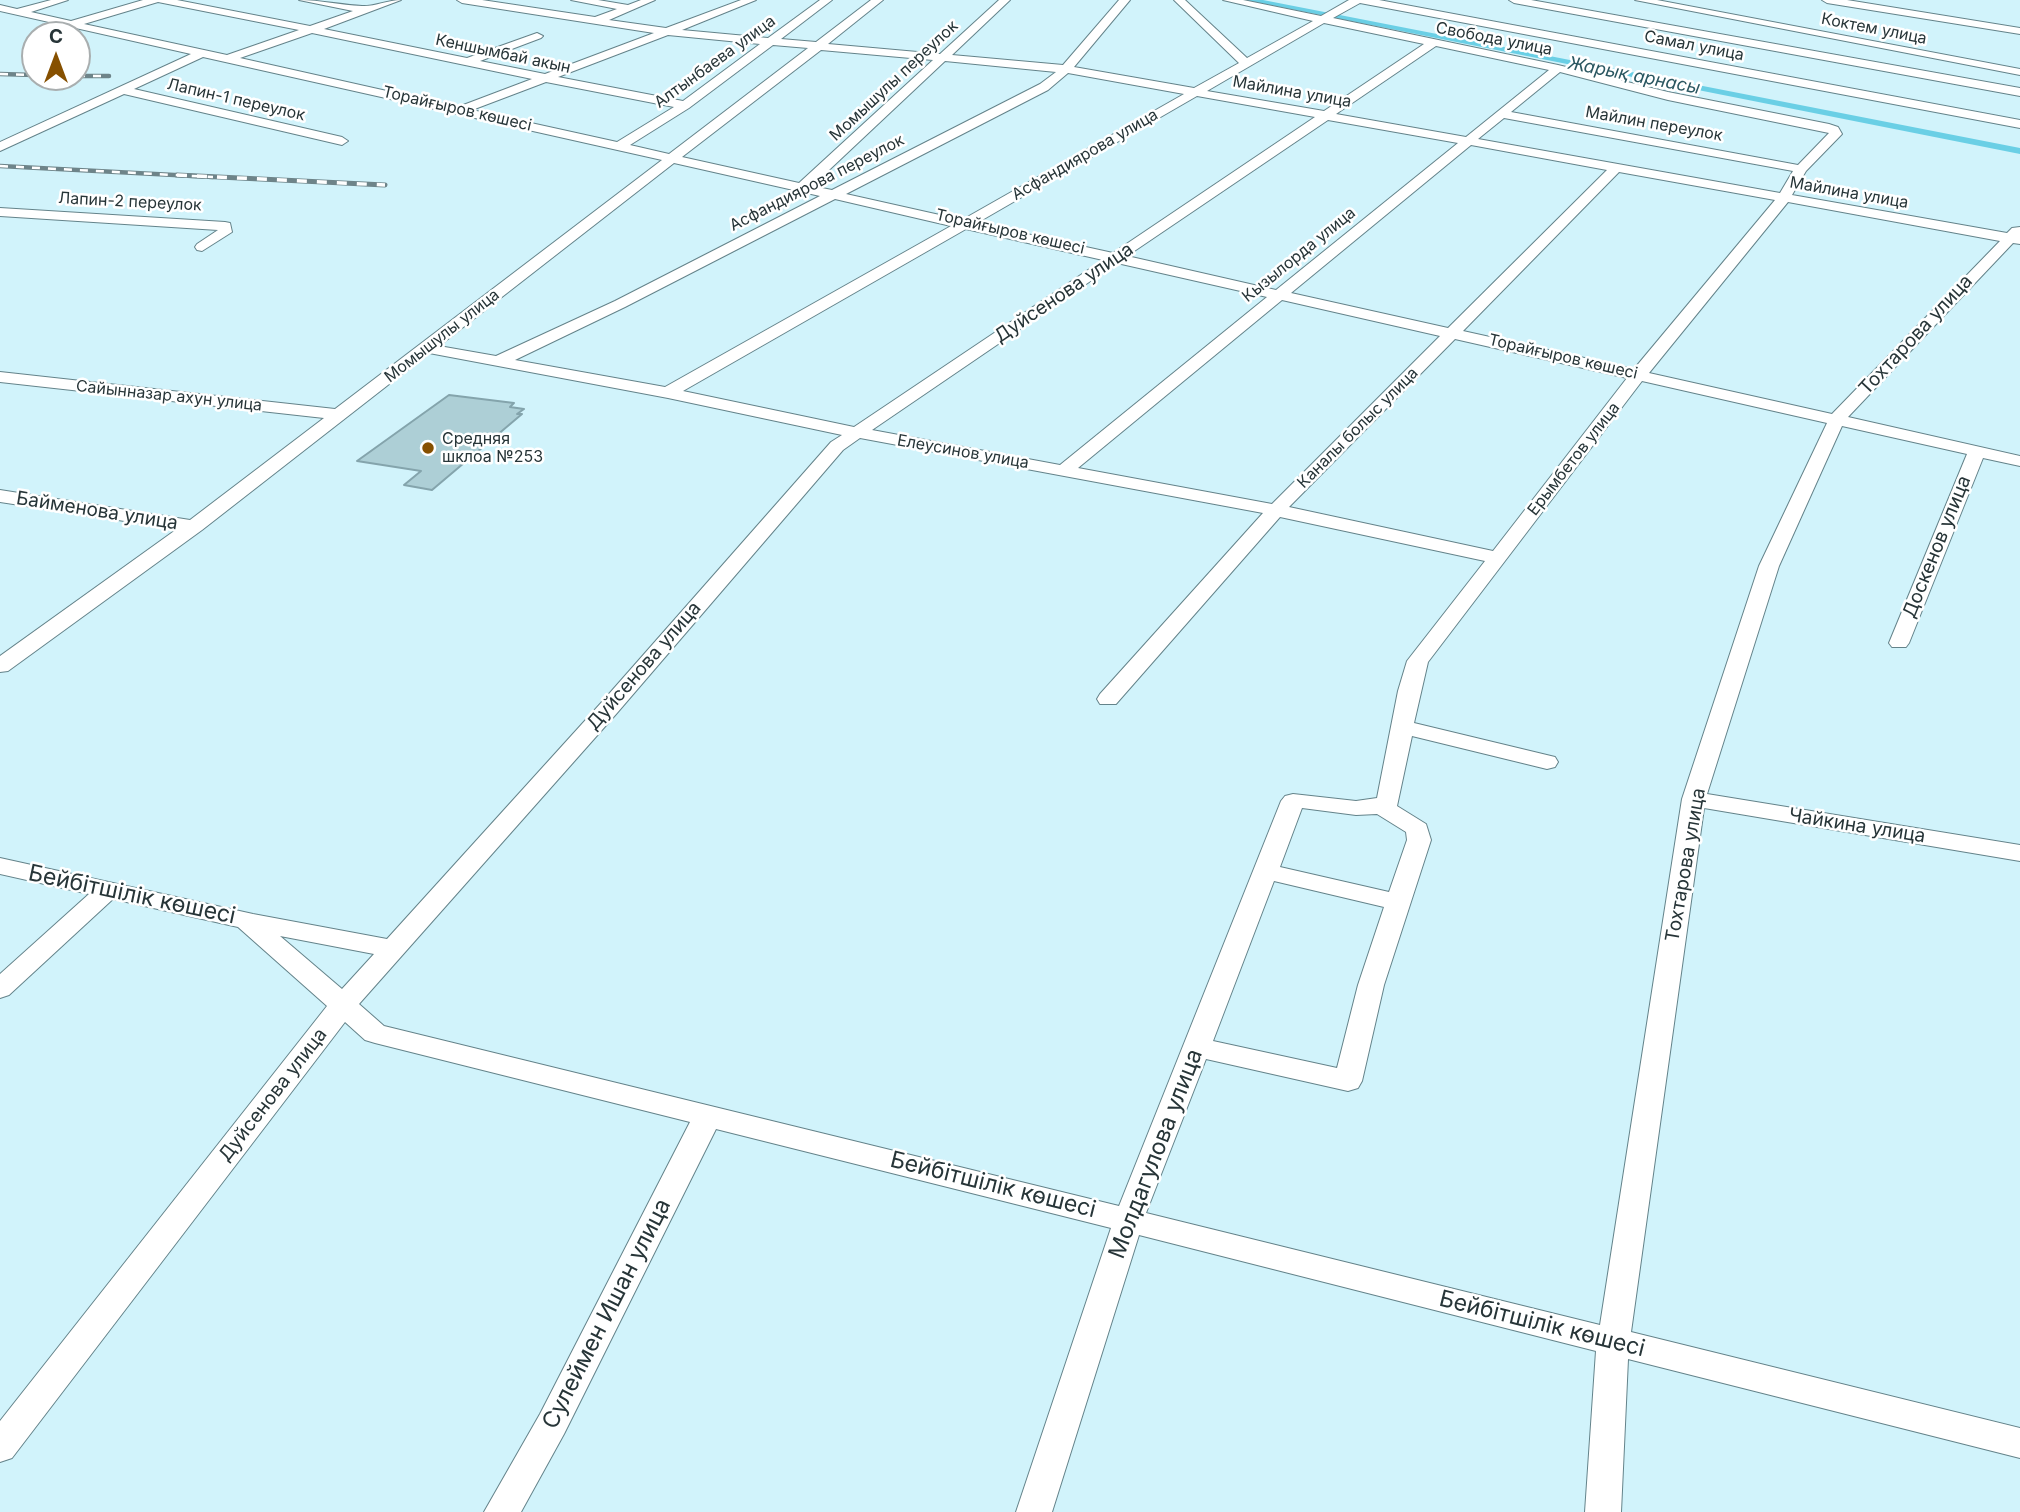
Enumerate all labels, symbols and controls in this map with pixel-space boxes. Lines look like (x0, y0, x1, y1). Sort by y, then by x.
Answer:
street label: Коктем улица (1820, 9, 1928, 49)
street label: Алтынбаева улица (651, 12, 779, 112)
street label: Момышулы переулок (826, 17, 962, 145)
street label: Свобода улица (1434, 18, 1554, 60)
north arrow (21, 21, 91, 91)
text: С (49, 25, 63, 48)
street label: Самал улица (1643, 27, 1745, 65)
street label: Кеншымбай акын (434, 30, 572, 78)
water label: Жарық арнасы (1566, 53, 1702, 99)
street label: Майлина улица (1231, 72, 1353, 112)
street label: Лапин-1 переулок (165, 75, 307, 125)
street label: Торайғыров көшесі (381, 83, 533, 135)
street label: Майлин переулок (1584, 102, 1724, 146)
street label: Асфандиярова улица (1009, 105, 1161, 205)
street label: Асфандиярова переулок (726, 131, 908, 235)
street label: Майлина улица (1788, 173, 1910, 213)
street label: Лапин-2 переулок (58, 189, 202, 215)
street label: Кызылорда улица (1239, 203, 1359, 307)
street label: Торайғыров көшесі (934, 206, 1086, 258)
street label: Дуйсенова улица (990, 238, 1138, 348)
street label: Тохтарова улица (1855, 270, 1977, 400)
street label: Момышулы улица (381, 285, 503, 387)
street label: Торайғыров көшесі (1487, 331, 1639, 383)
street label: Каналы болыс улица (1294, 364, 1422, 492)
street label: Сайынназар ахун улица (75, 377, 263, 415)
street label: Ерымбетов улица (1524, 399, 1624, 519)
place label: Средняя шклоа №253 (442, 429, 543, 467)
street label: Елеусинов улица (896, 431, 1030, 473)
marker: Средняя шклоа №253 (420, 440, 436, 456)
street label: Доскенов улица (1898, 473, 1976, 621)
street label: Байменова улица (15, 487, 179, 535)
street label: Дуйсенова улица (582, 597, 706, 735)
street label: Тохтарова улица (1661, 786, 1711, 944)
street label: Чайкина улица (1787, 804, 1927, 848)
street label: Бейбітшілік көшесі (26, 860, 238, 930)
street label: Дуйсенова улица (214, 1024, 332, 1166)
street label: Молдагулова улица (1103, 1045, 1209, 1263)
street label: Бейбітшілік көшесі (887, 1146, 1099, 1224)
street label: Сулеймен Ишан улица (537, 1194, 677, 1434)
street label: Бейбітшілік көшесі (1436, 1285, 1648, 1363)

